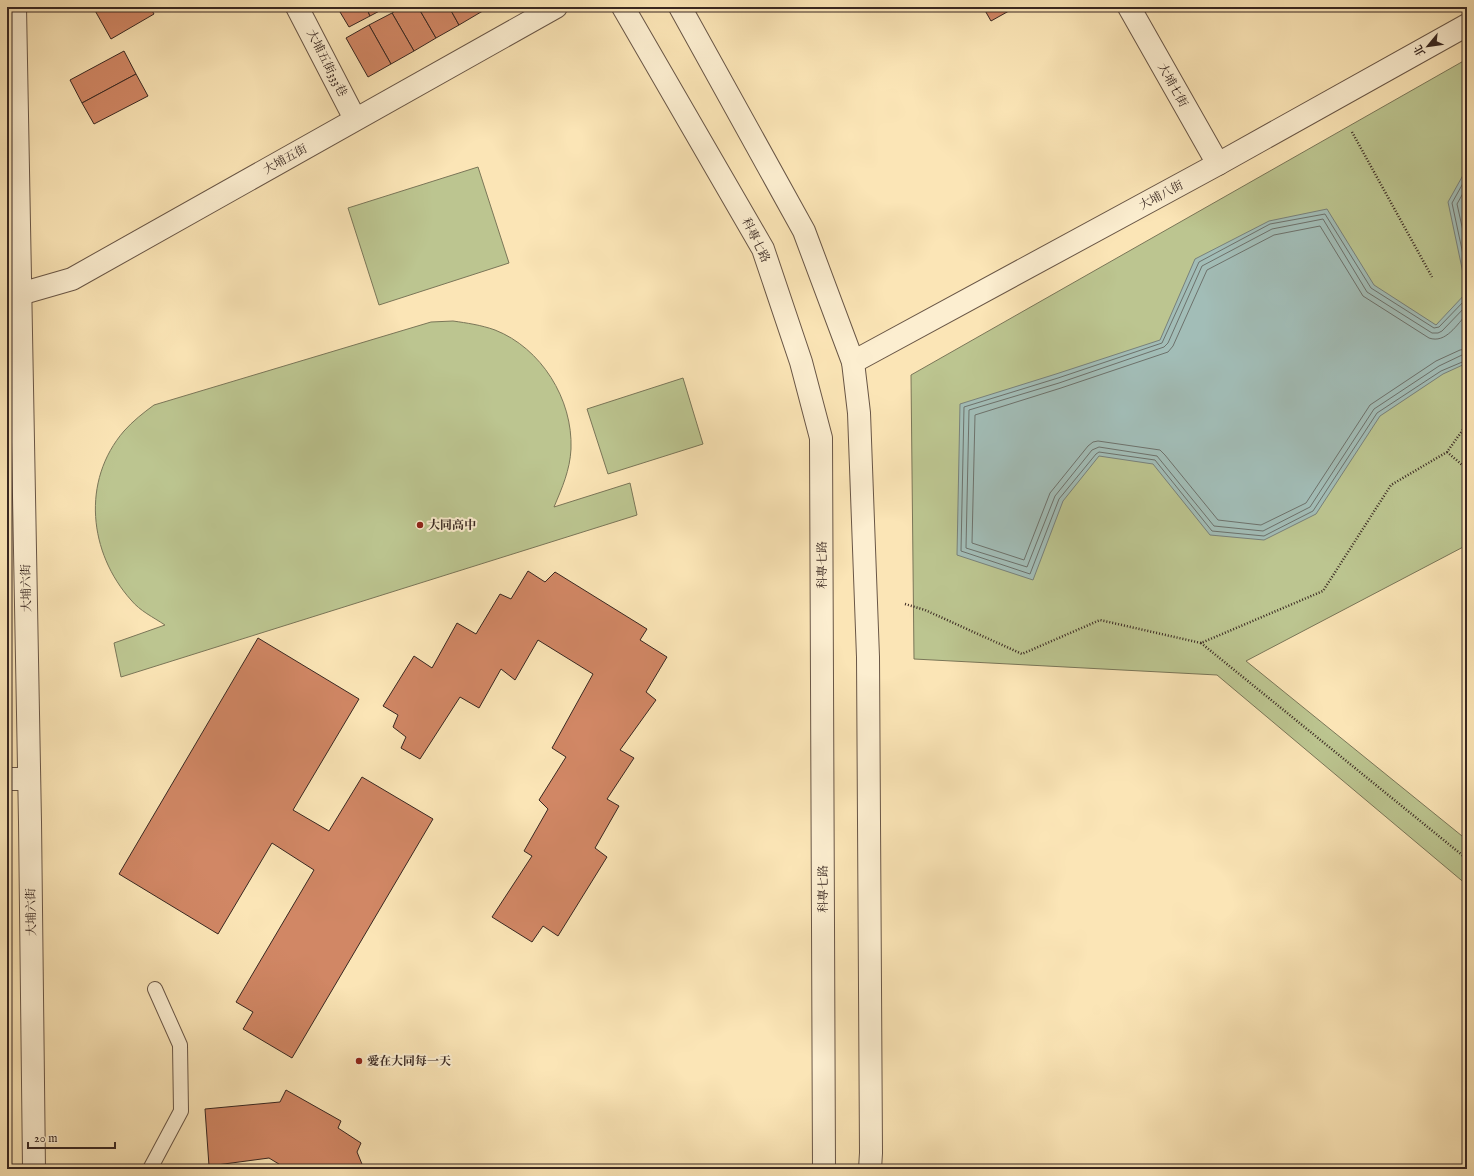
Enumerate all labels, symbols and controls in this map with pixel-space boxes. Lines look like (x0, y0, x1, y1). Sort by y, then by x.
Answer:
north arrow (1408, 26, 1448, 66)
street label: 大埔五街333巷 (303, 27, 350, 99)
text: 北 (1411, 42, 1429, 59)
street label: 大埔七街 (1154, 61, 1191, 111)
street label: 大埔五街 (261, 141, 311, 178)
street label: 大埔八街 (1137, 177, 1187, 213)
street label: 科專七路 (738, 215, 773, 265)
place label: 大同高中 (428, 518, 476, 533)
marker: 大同高中 (415, 520, 425, 530)
street label: 科專七路 (815, 541, 830, 589)
street label: 大埔六街 (19, 563, 34, 612)
street label: 科專七路 (816, 865, 831, 913)
street label: 大埔六街 (24, 887, 39, 936)
place label: 愛在大同每一天 (367, 1054, 451, 1069)
marker: 愛在大同每一天 (354, 1056, 364, 1066)
scale bar (28, 1124, 115, 1150)
text: 20 m (34, 1131, 57, 1146)

